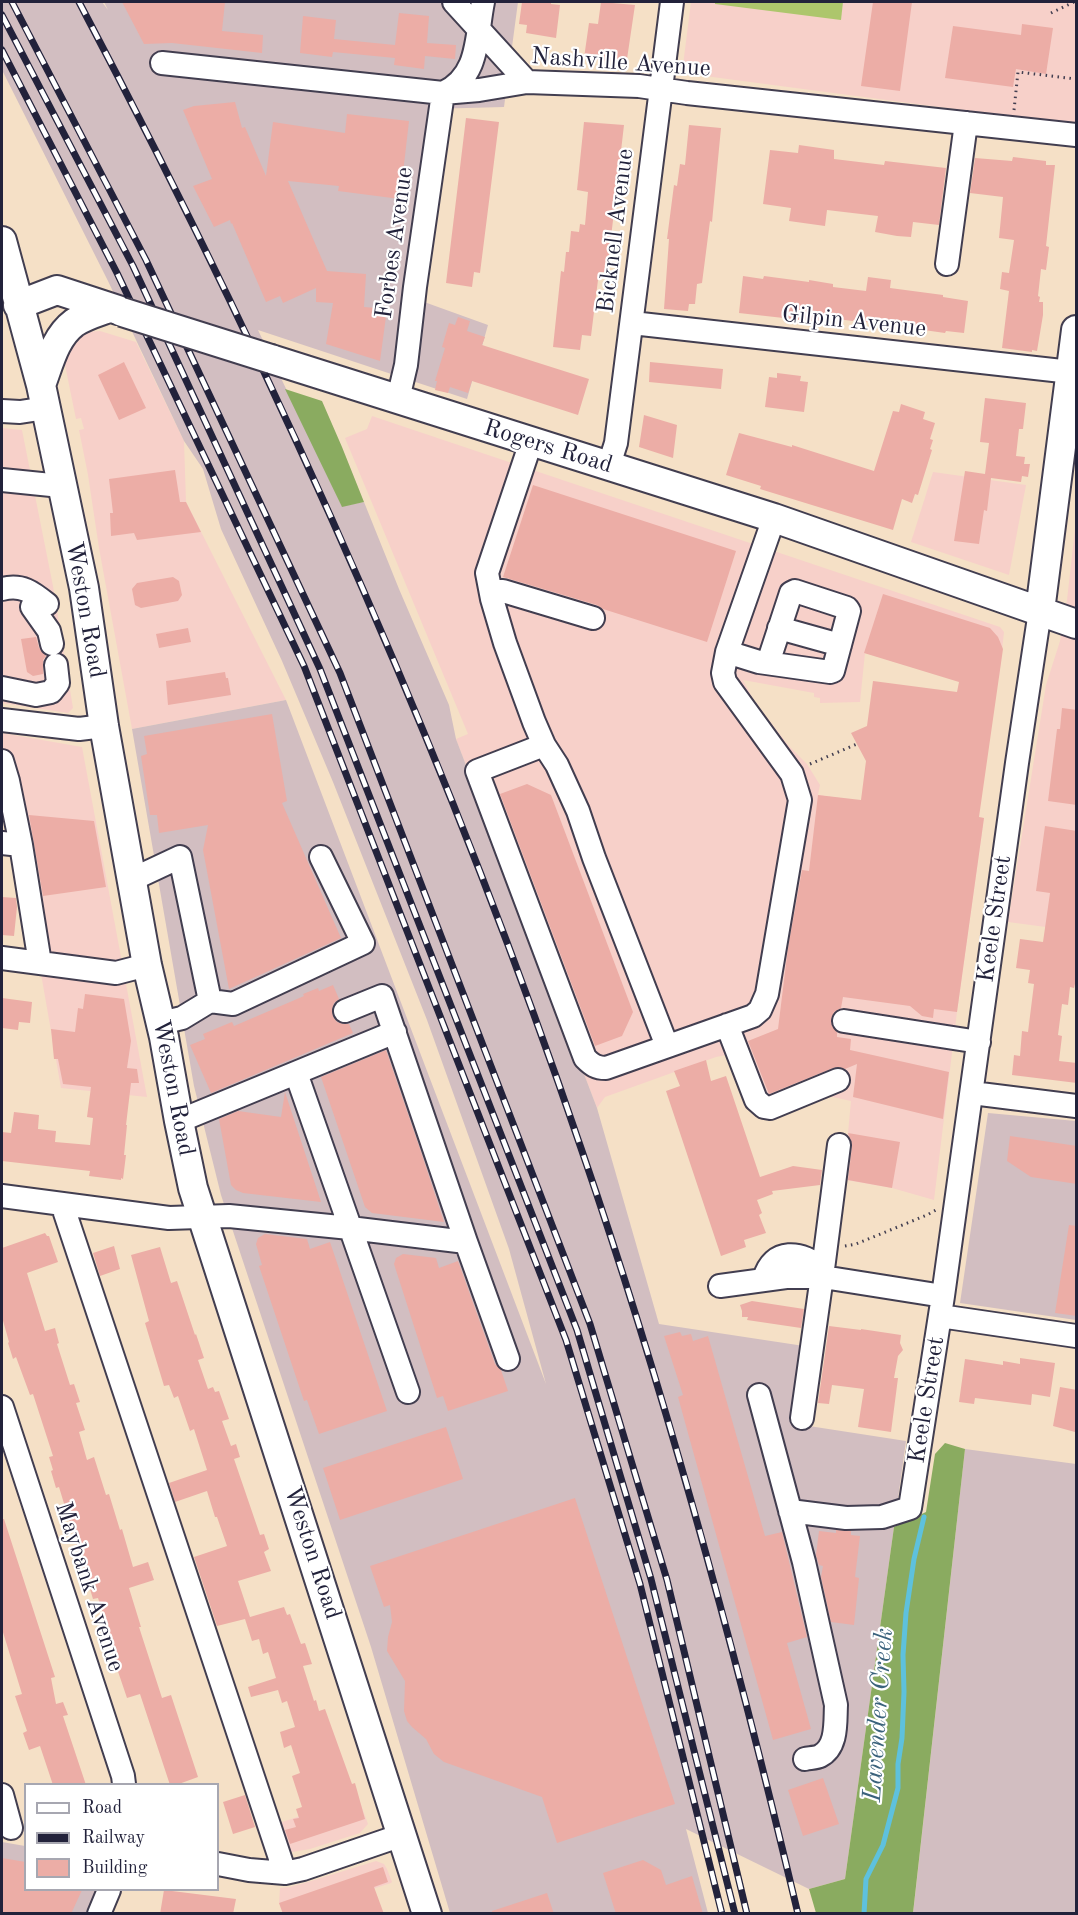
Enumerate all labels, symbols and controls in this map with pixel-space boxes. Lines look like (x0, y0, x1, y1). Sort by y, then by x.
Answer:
street label: Nashville Avenue (530, 42, 712, 84)
street label: Bicknell Avenue (592, 147, 640, 315)
street label: Forbes Avenue (370, 165, 420, 321)
street label: Gilpin Avenue (780, 300, 928, 344)
street label: Rogers Road (480, 414, 616, 480)
street label: Weston Road (59, 539, 111, 681)
street label: Keele Street (972, 854, 1018, 984)
street label: Weston Road (146, 1017, 200, 1159)
street label: Keele Street (903, 1335, 951, 1465)
street label: Weston Road (277, 1483, 347, 1623)
street label: Maybank Avenue (48, 1498, 130, 1676)
water label: Lavender Creek (857, 1627, 901, 1803)
legend (24, 1783, 219, 1891)
text: Road (82, 1799, 122, 1817)
text: Railway (82, 1829, 145, 1847)
text: Building (82, 1859, 147, 1877)

